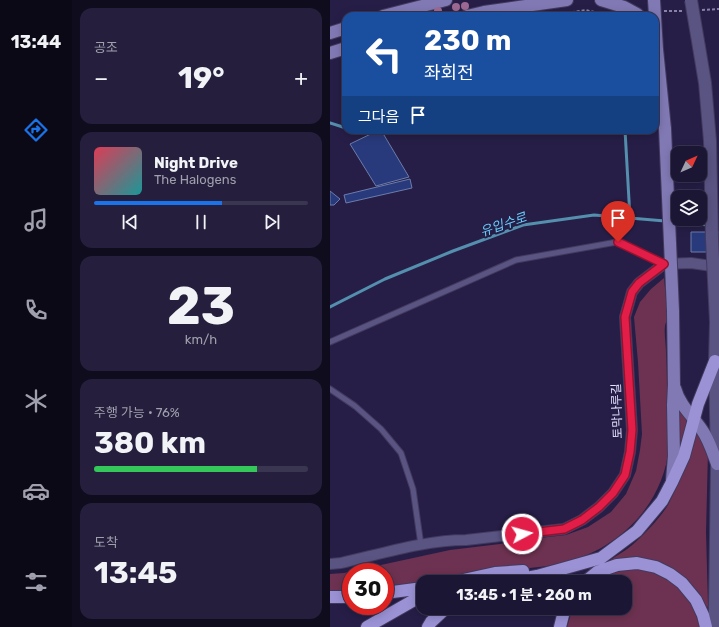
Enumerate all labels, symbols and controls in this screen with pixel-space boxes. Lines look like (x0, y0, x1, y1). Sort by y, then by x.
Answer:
text: 230 m (424, 24, 511, 57)
icon: left (358, 28, 410, 80)
text: 13:44 (11, 31, 61, 53)
text: 공조 (94, 40, 118, 55)
text: 19° (178, 60, 225, 96)
text: 좌회전 (424, 62, 474, 84)
text: − (94, 65, 108, 92)
text: + (294, 65, 308, 92)
icon: arrive (407, 104, 429, 126)
text: 그다음 (358, 108, 399, 126)
icon: directions (22, 116, 50, 144)
north arrow (671, 146, 707, 182)
map controls (671, 146, 707, 226)
text: Night Drive (154, 154, 238, 172)
text: The Halogens (154, 172, 236, 187)
button: layers (671, 190, 707, 226)
pin (601, 201, 635, 242)
icon: music (22, 206, 50, 234)
icon: arrive (607, 207, 629, 229)
water label: 유입수로 (478, 209, 529, 239)
icon: previous (119, 211, 141, 233)
icon: pause (190, 211, 212, 233)
icon: next (261, 211, 283, 233)
text: 23 (167, 275, 235, 337)
icon: phone (22, 296, 50, 324)
text: km/h (185, 332, 217, 347)
street label: 토막나루길 (609, 383, 625, 439)
icon: climate (22, 387, 50, 415)
text: 주행 가능 · 76% (94, 405, 180, 420)
text: 380 km (94, 425, 206, 461)
icon: car (22, 477, 50, 505)
position arrow (501, 513, 543, 555)
text: 도착 (94, 535, 118, 550)
text: 13:45 (94, 555, 177, 591)
speed limit sign: 30 (342, 563, 394, 615)
icon: filters (22, 568, 50, 596)
text: 13:45 · 1 분 · 260 m (456, 586, 592, 604)

